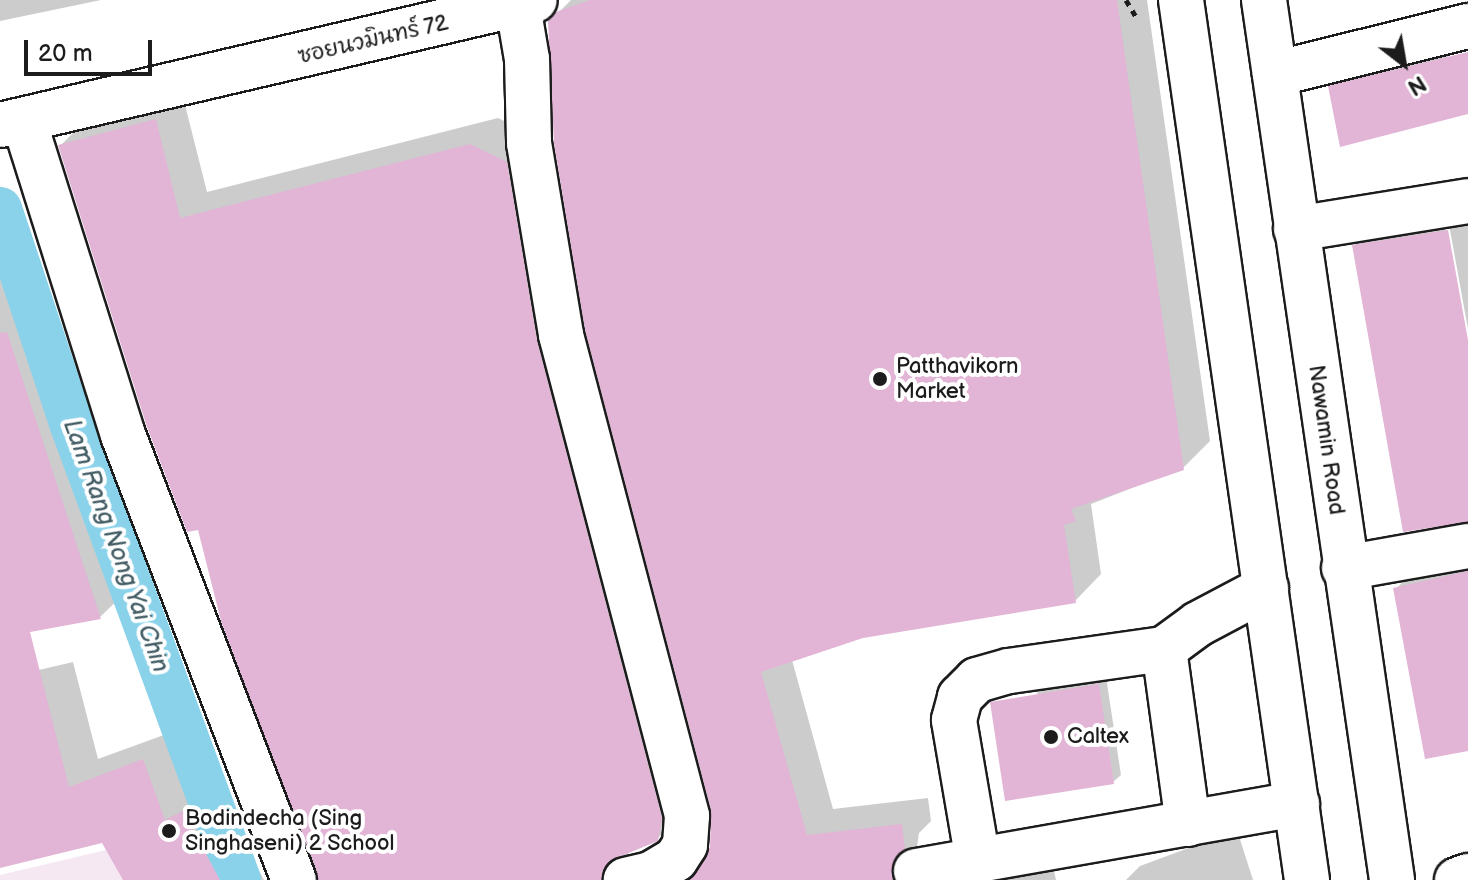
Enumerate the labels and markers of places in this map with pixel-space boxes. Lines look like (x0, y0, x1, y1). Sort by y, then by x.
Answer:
place label: Patthavikorn Market (896, 353, 1018, 404)
marker: Patthavikorn Market (871, 370, 889, 388)
place label: Caltex (1067, 724, 1129, 750)
marker: Caltex (1042, 728, 1060, 746)
place label: Bodindecha (Sing Singhaseni) 2 School (185, 805, 395, 856)
marker: Bodindecha (Sing Singhaseni) 2 School (160, 822, 178, 840)

